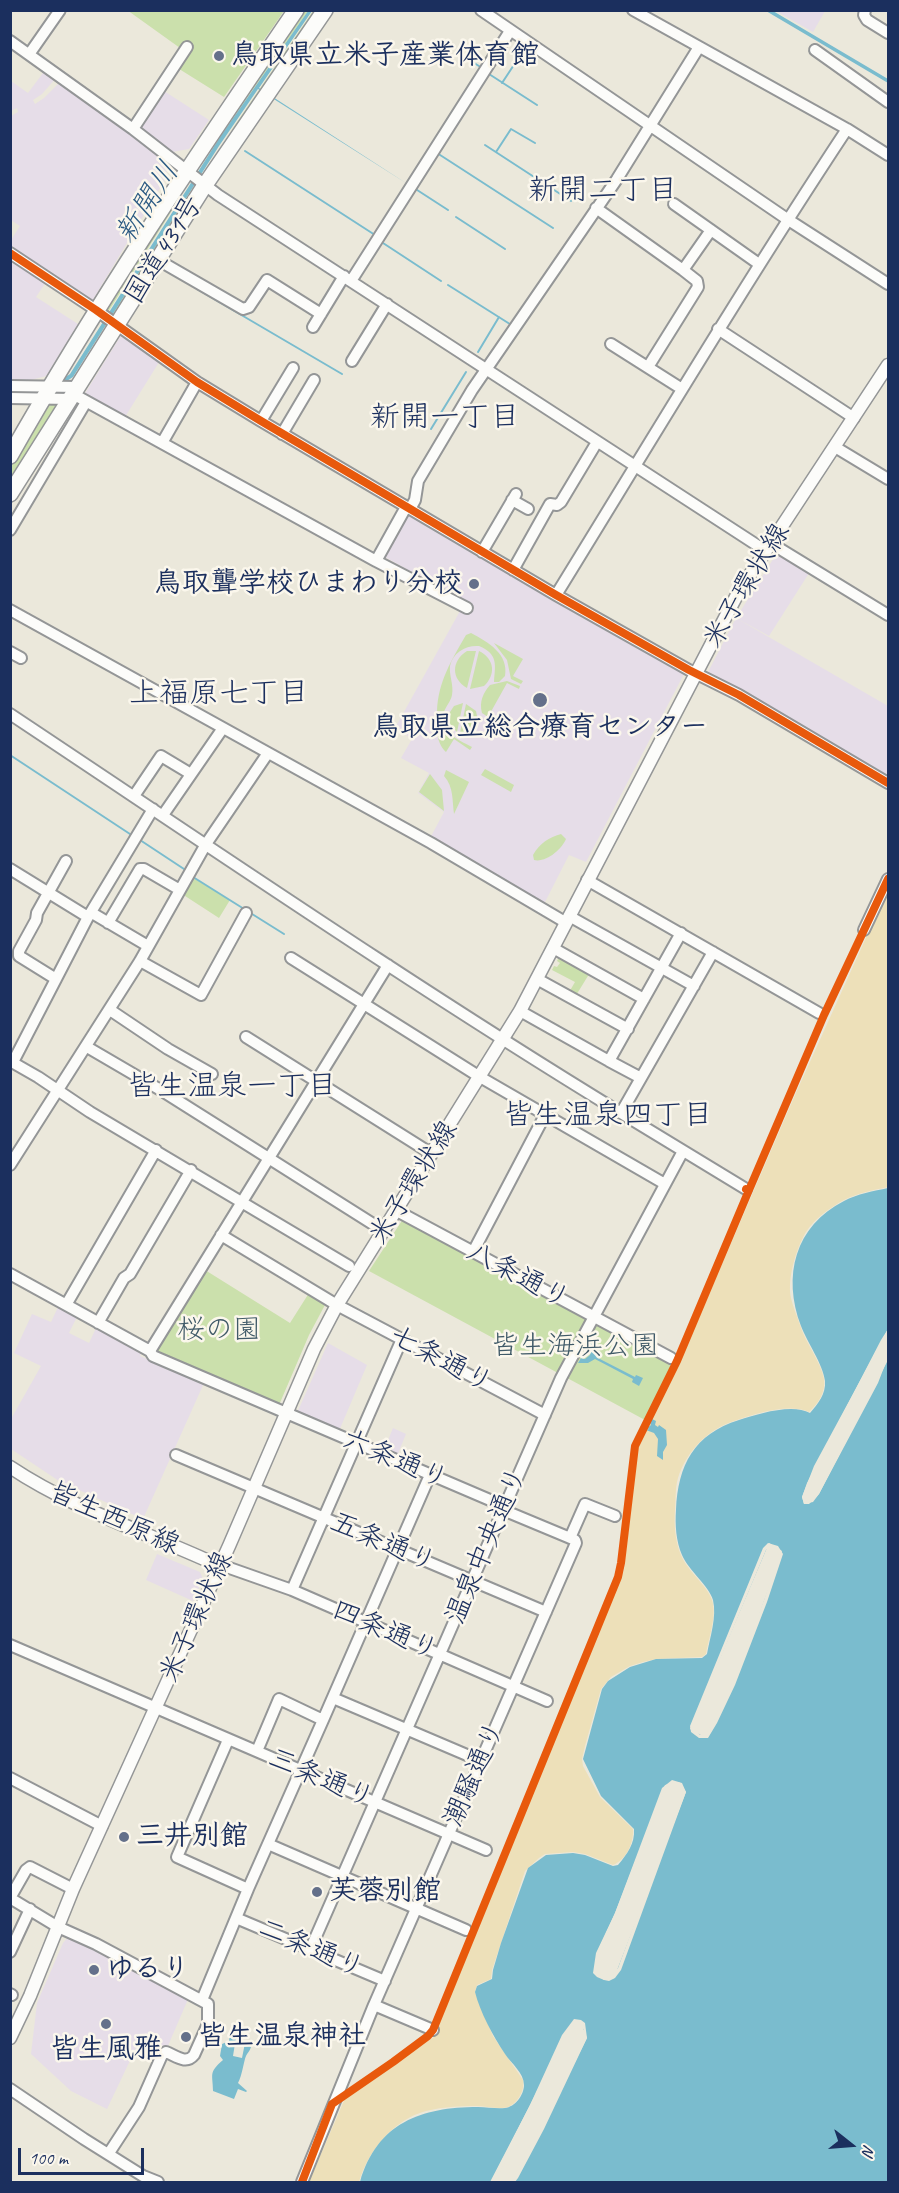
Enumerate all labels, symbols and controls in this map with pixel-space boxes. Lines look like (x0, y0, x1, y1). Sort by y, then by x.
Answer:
place label: 鳥取県立米子産業体育館 (231, 39, 539, 73)
marker: 鳥取県立米子産業体育館 (212, 49, 226, 63)
water label: 新開川 (108, 155, 188, 251)
district label: 新開二丁目 (528, 173, 678, 209)
street label: 国道431号 (117, 189, 211, 311)
district label: 新開一丁目 (370, 400, 520, 436)
street label: 米子環状線 (697, 517, 797, 655)
place label: 鳥取聾学校ひまわり分校 (154, 567, 462, 601)
marker: 鳥取聾学校ひまわり分校 (467, 577, 481, 591)
district label: 上福原七丁目 (129, 676, 309, 712)
marker: 鳥取県立総合療育センター (531, 691, 549, 709)
place label: 鳥取県立総合療育センター (372, 711, 708, 745)
district label: 皆生温泉一丁目 (127, 1069, 337, 1105)
district label: 皆生温泉四丁目 (503, 1098, 713, 1134)
street label: 米子環状線 (363, 1115, 465, 1251)
street label: 八条通り (461, 1235, 575, 1317)
park label: 桜の園 (177, 1314, 261, 1348)
street label: 七条通り (384, 1319, 498, 1401)
park label: 皆生海浜公園 (491, 1330, 659, 1364)
street label: 六条通り (337, 1423, 453, 1497)
street label: 温泉中央通り (439, 1462, 535, 1630)
street label: 皆生西原線 (43, 1475, 185, 1563)
street label: 五条通り (325, 1506, 441, 1580)
street label: 米子環状線 (153, 1546, 241, 1688)
street label: 四条通り (327, 1594, 443, 1668)
street label: 潮騒通り (437, 1716, 513, 1832)
street label: 三条通り (263, 1742, 379, 1816)
place label: 三井別館 (136, 1820, 248, 1854)
marker: 三井別館 (117, 1830, 131, 1844)
place label: 芙蓉別館 (329, 1875, 441, 1909)
marker: 芙蓉別館 (310, 1885, 324, 1899)
street label: 二条通り (253, 1912, 369, 1986)
place label: ゆるり (106, 1953, 190, 1987)
marker: ゆるり (87, 1963, 101, 1977)
marker: 皆生風雅 (99, 2017, 113, 2031)
place label: 皆生温泉神社 (198, 2020, 366, 2054)
marker: 皆生温泉神社 (179, 2030, 193, 2044)
place label: 皆生風雅 (50, 2033, 162, 2067)
north arrow (821, 2115, 881, 2175)
scale bar (21, 2136, 147, 2174)
text: N (857, 2143, 879, 2158)
text: 100 m (29, 2147, 68, 2169)

